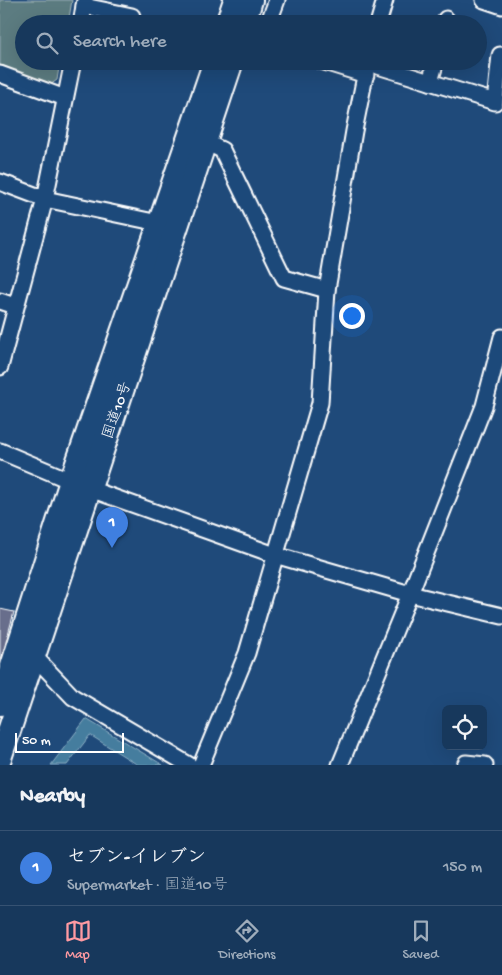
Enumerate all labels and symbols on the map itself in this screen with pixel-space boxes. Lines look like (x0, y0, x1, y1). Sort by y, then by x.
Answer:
your location (339, 303, 365, 329)
street label: 国道10号 (100, 380, 136, 442)
pin: 1 (96, 507, 128, 548)
scale bar (15, 730, 124, 753)

